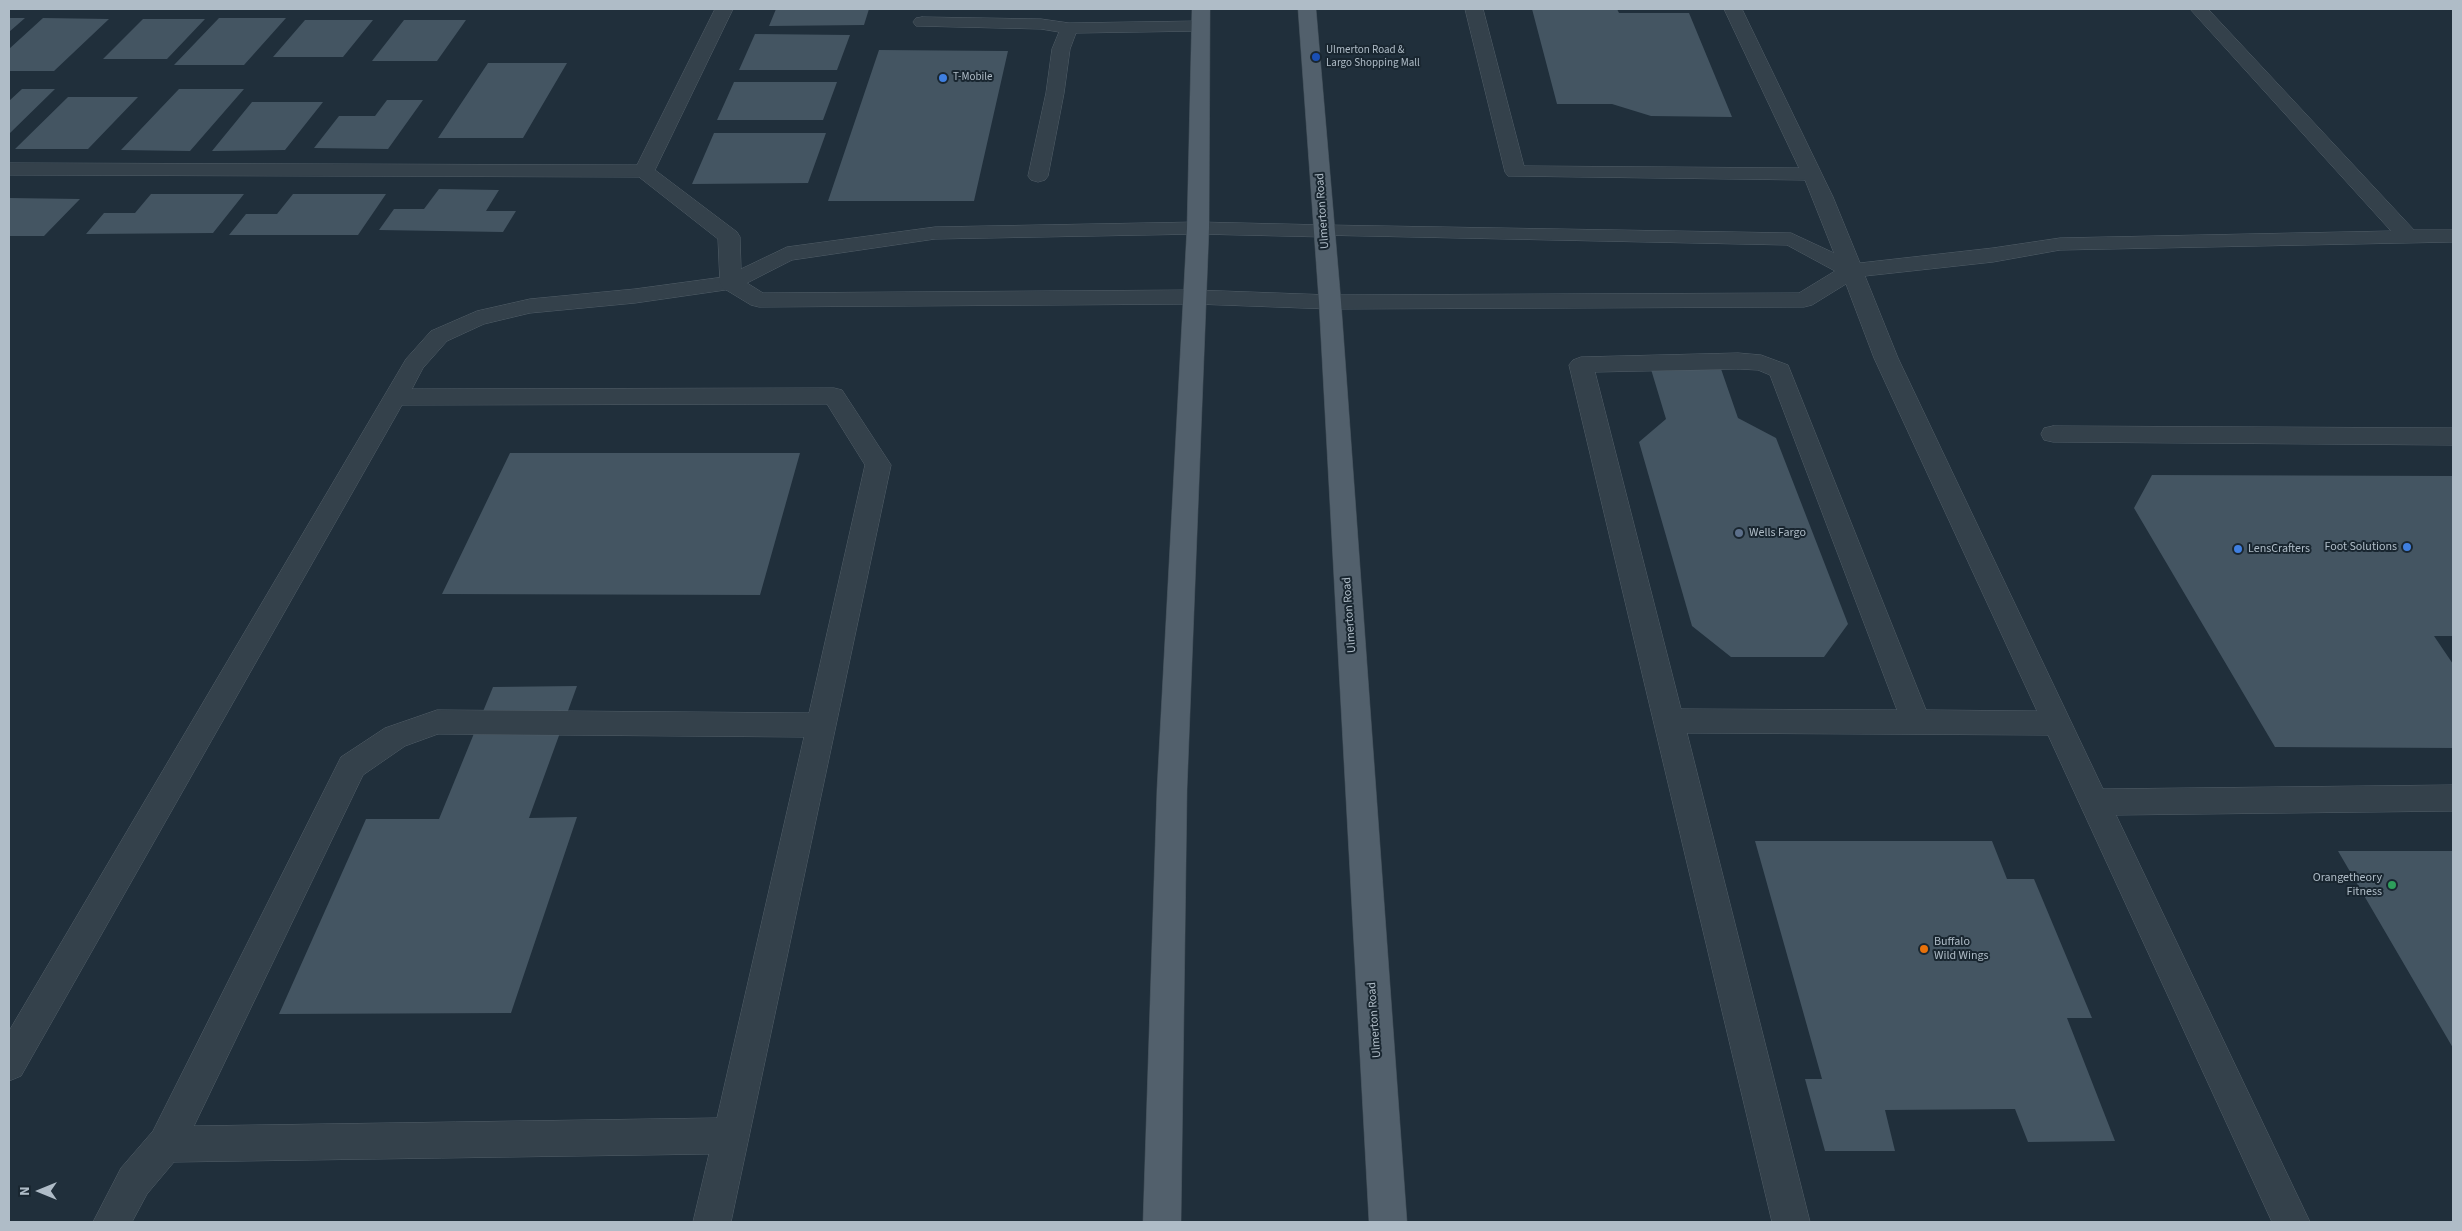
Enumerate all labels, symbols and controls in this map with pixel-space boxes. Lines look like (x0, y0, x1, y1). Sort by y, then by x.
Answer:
place label: Ulmerton Road & Largo Shopping Mall (1326, 44, 1420, 70)
marker: Ulmerton Road & Largo Shopping Mall (1310, 51, 1322, 63)
place label: T-Mobile (953, 71, 993, 85)
marker: T-Mobile (937, 72, 949, 84)
street label: Ulmerton Road (1313, 173, 1333, 249)
place label: Wells Fargo (1749, 526, 1806, 540)
marker: Wells Fargo (1733, 527, 1745, 539)
place label: Foot Solutions (2324, 540, 2397, 554)
marker: Foot Solutions (2401, 541, 2413, 553)
place label: LensCrafters (2248, 542, 2310, 556)
marker: LensCrafters (2232, 543, 2244, 555)
street label: Ulmerton Road (1340, 577, 1360, 653)
place label: Orangetheory Fitness (2313, 871, 2382, 899)
marker: Orangetheory Fitness (2386, 879, 2398, 891)
place label: Buffalo Wild Wings (1934, 935, 1989, 963)
marker: Buffalo Wild Wings (1918, 943, 1930, 955)
street label: Ulmerton Road (1365, 982, 1385, 1058)
north arrow (15, 1166, 65, 1216)
text: N (15, 1186, 35, 1196)

